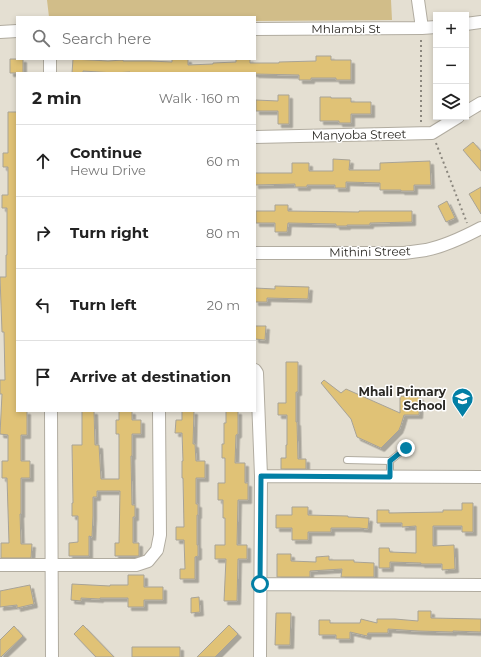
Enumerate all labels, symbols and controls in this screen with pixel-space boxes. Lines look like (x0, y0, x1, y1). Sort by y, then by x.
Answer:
map controls (433, 12, 469, 120)
button: + (433, 12, 469, 48)
search box (16, 16, 256, 60)
street label: Mhlambi St (311, 21, 381, 36)
icon: search (30, 27, 52, 49)
text: Search here (62, 29, 151, 48)
button: − (433, 48, 469, 84)
button: layers (433, 84, 469, 120)
text: 2 min (32, 88, 82, 108)
text: Walk · 160 m (159, 90, 240, 106)
street label: Manyoba Street (311, 126, 407, 143)
text: Continue (70, 143, 142, 162)
icon: ahead (32, 150, 54, 172)
text: 60 m (206, 153, 240, 169)
text: Hewu Drive (70, 162, 146, 178)
icon: right (32, 222, 54, 244)
text: Turn right (70, 223, 149, 242)
text: 80 m (206, 225, 240, 241)
street label: Mithini Street (329, 243, 411, 260)
icon: left (32, 294, 54, 316)
text: Turn left (70, 295, 137, 314)
text: 20 m (207, 297, 240, 313)
icon: arrive (32, 366, 54, 388)
text: Arrive at destination (70, 367, 231, 386)
place label: Mhali Primary School (358, 384, 447, 413)
school or university icon: Mhali Primary School (449, 386, 475, 419)
route end (397, 439, 415, 457)
route start (251, 575, 269, 593)

